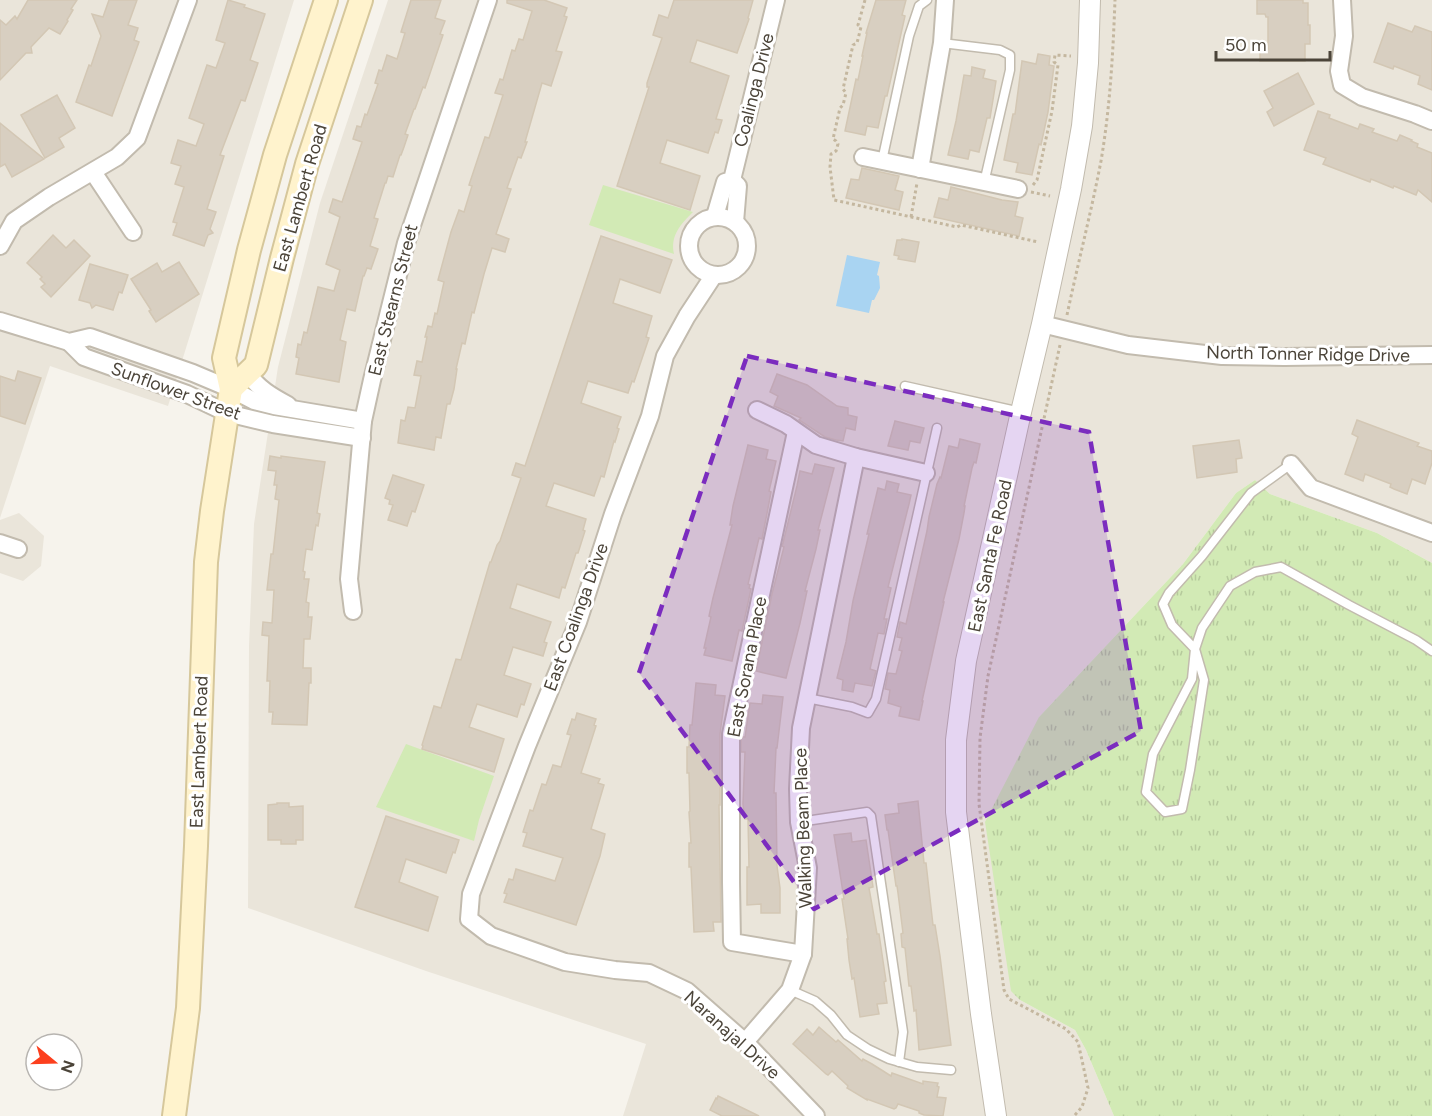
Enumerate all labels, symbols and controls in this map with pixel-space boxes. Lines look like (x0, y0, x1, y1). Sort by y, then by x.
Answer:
scale bar (1216, 24, 1330, 62)
street label: Coalinga Drive (729, 31, 779, 149)
text: 50 m (1225, 34, 1267, 56)
street label: East Lambert Road (268, 122, 332, 274)
street label: East Stearns Street (363, 222, 423, 378)
street label: North Tonner Ridge Drive (1206, 341, 1410, 367)
street label: Sunflower Street (108, 357, 244, 425)
street label: East Santa Fe Road (963, 478, 1017, 634)
street label: East Coalinga Drive (539, 540, 613, 694)
street label: East Sorana Place (723, 595, 771, 739)
street label: East Lambert Road (185, 675, 213, 829)
street label: Walking Beam Place (789, 747, 817, 909)
street label: Naranajal Drive (679, 986, 785, 1084)
north arrow (24, 1032, 84, 1092)
text: N (57, 1058, 79, 1076)

